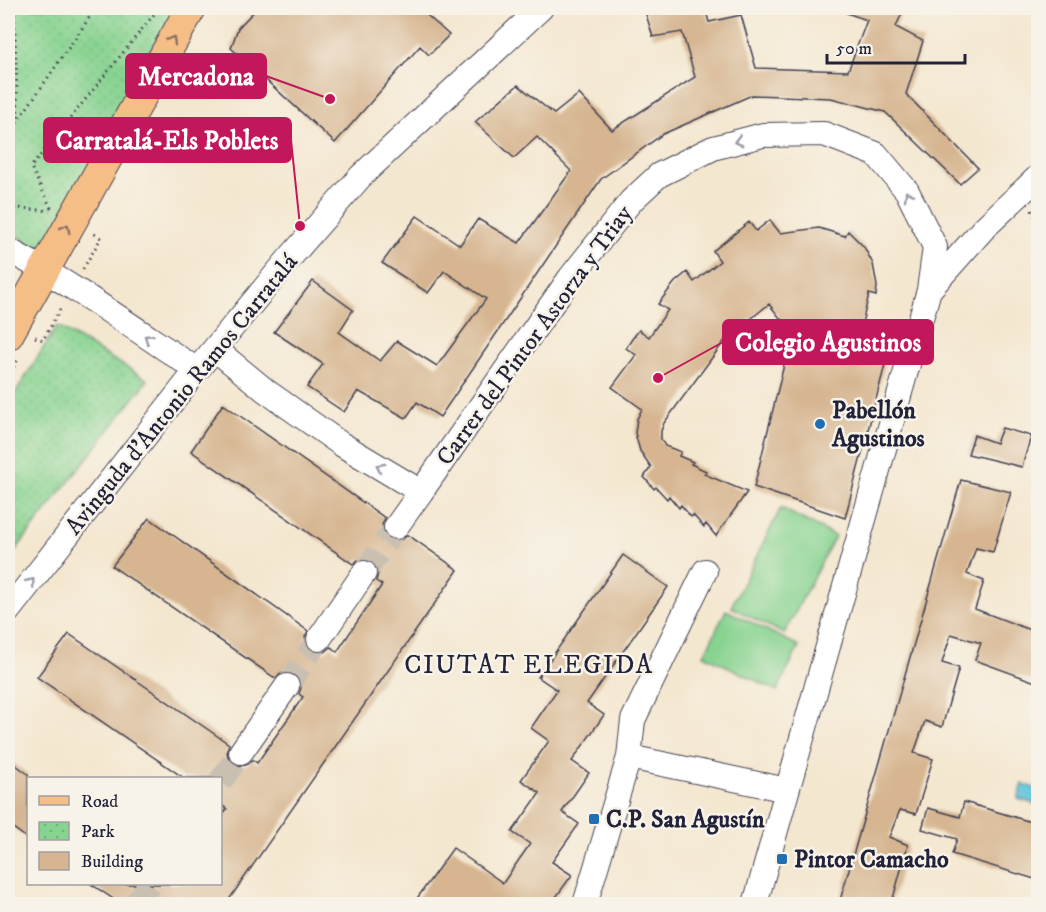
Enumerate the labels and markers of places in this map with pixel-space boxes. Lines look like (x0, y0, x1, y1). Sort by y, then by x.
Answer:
callout: Mercadona (126, 54, 266, 98)
callout: Carratalá-Els Poblets (44, 118, 291, 162)
callout: Colegio Agustinos (723, 320, 933, 364)
place label: Pabellón Agustinos (831, 396, 925, 454)
marker: Pabellón Agustinos (813, 417, 827, 431)
place label: C.P. San Agustín (606, 805, 765, 835)
marker: C.P. San Agustín (587, 812, 601, 826)
place label: Pintor Camacho (794, 845, 949, 875)
marker: Pintor Camacho (775, 852, 789, 866)

